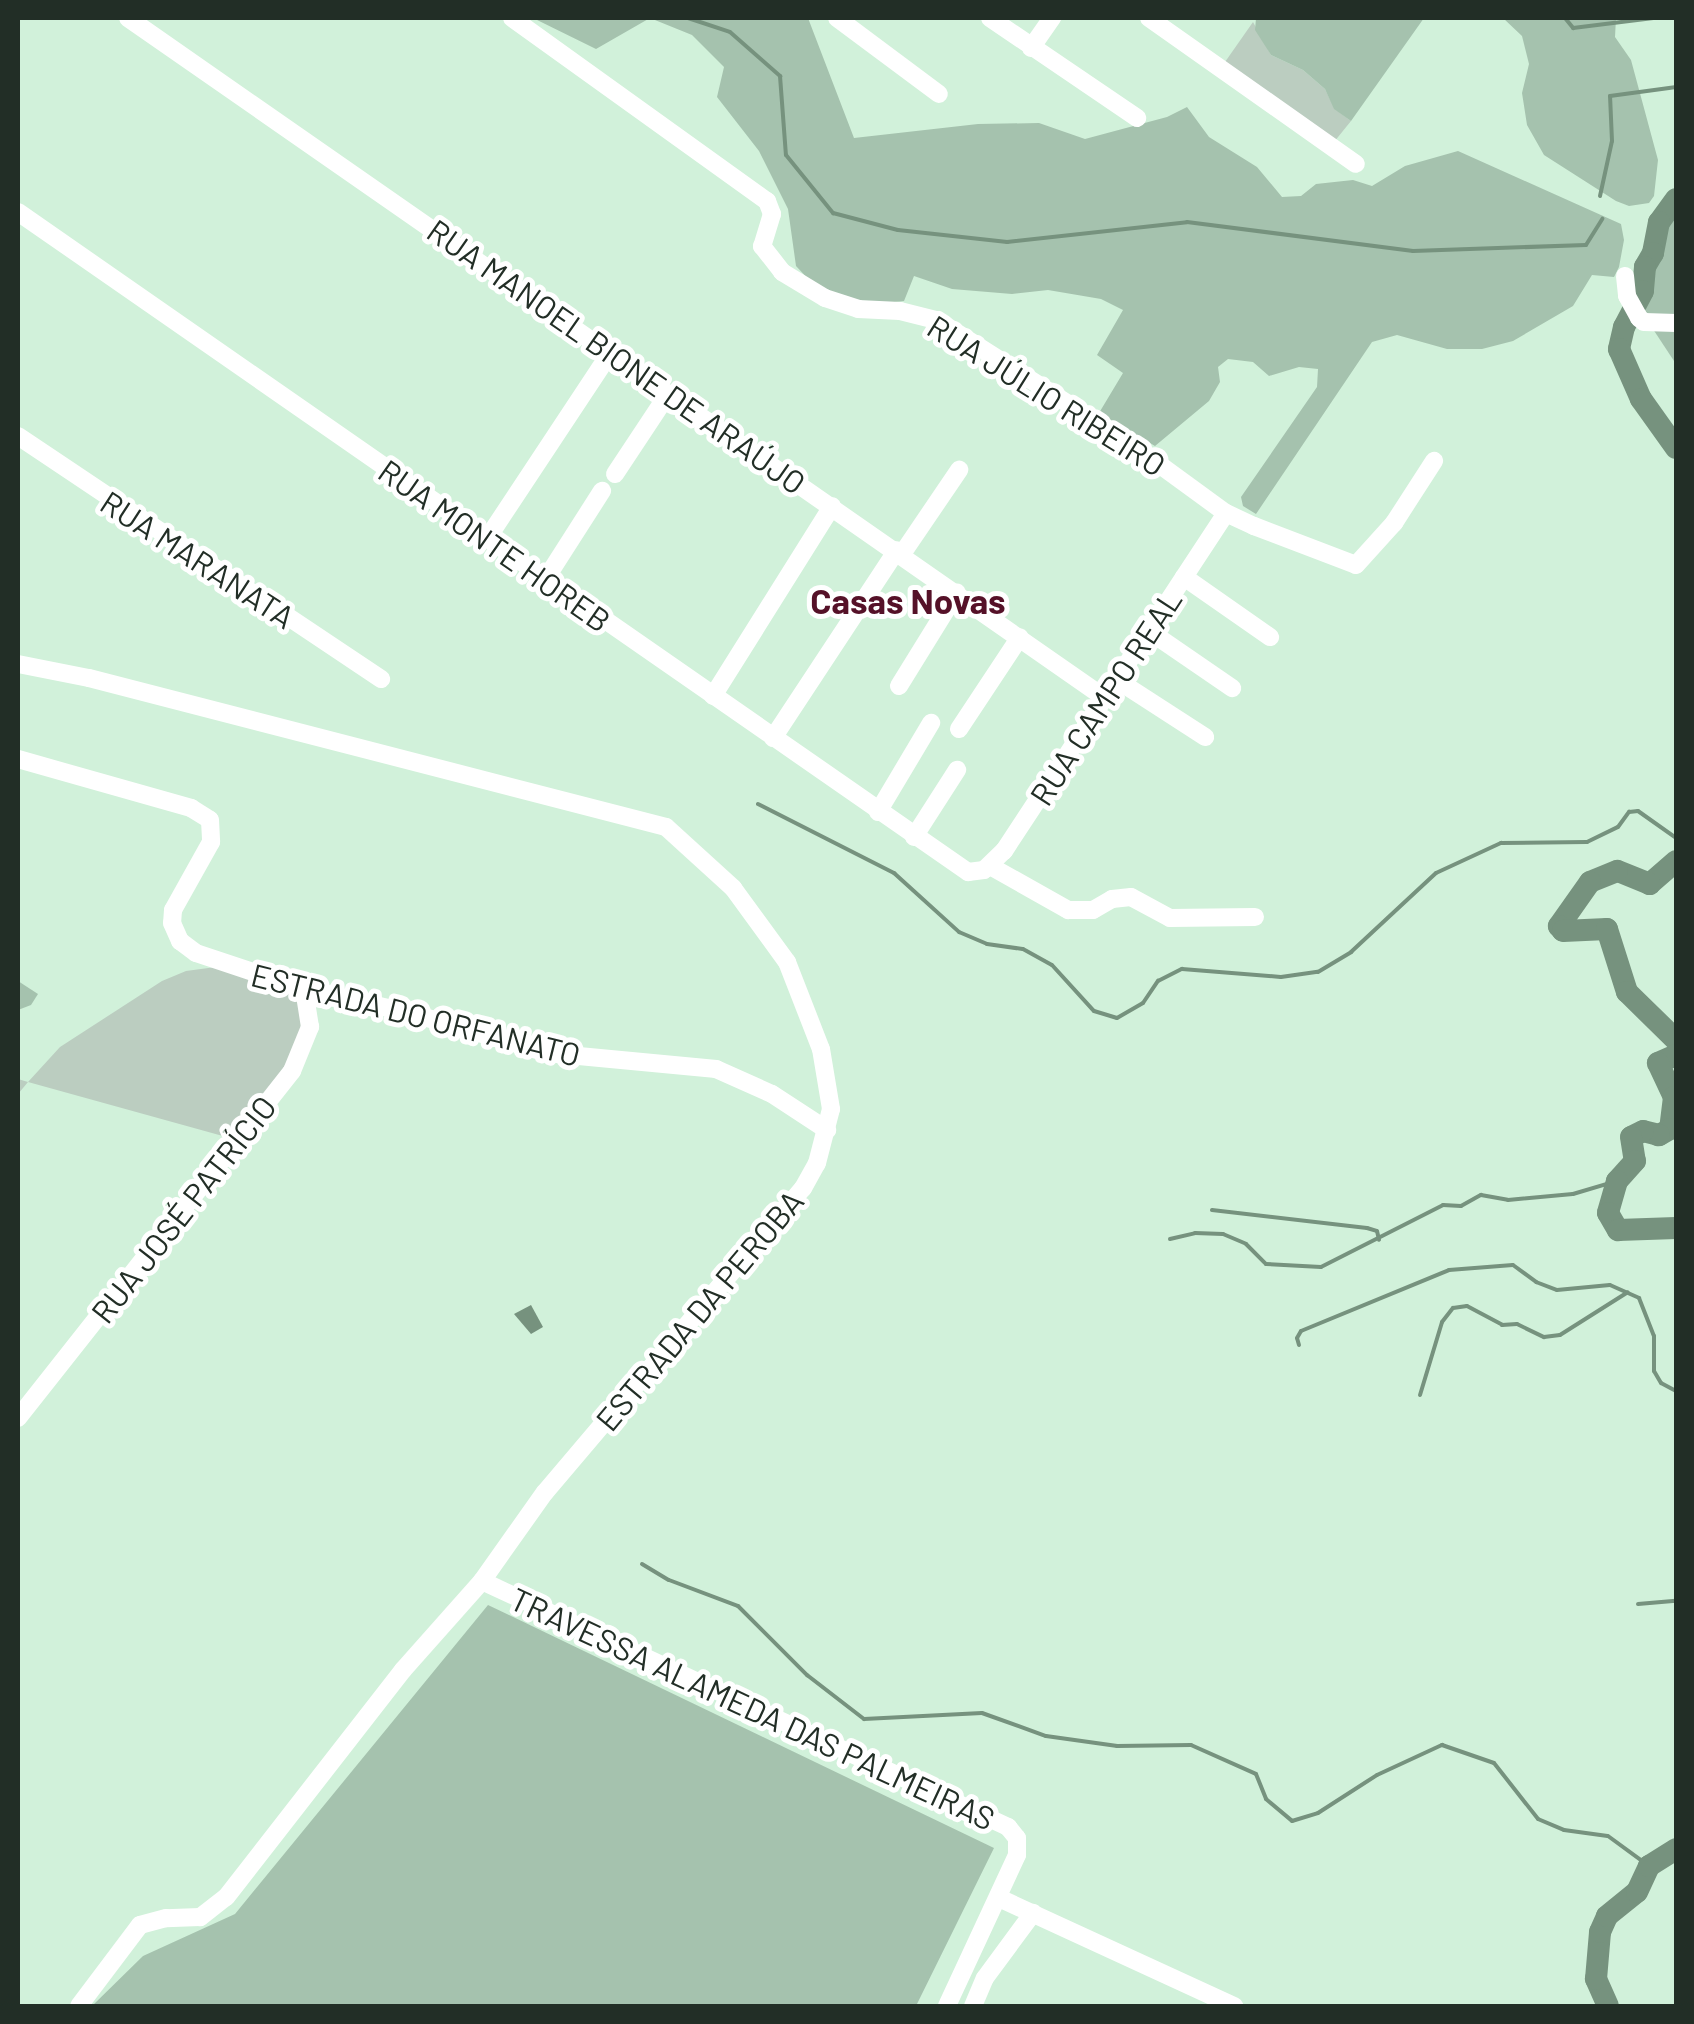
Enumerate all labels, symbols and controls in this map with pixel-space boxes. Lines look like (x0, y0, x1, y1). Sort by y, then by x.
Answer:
street label: RUA MANOEL BIONE DE ARAÚJO (421, 210, 813, 502)
street label: RUA JÚLIO RIBEIRO (921, 306, 1173, 484)
street label: RUA MONTE HOREB (372, 451, 618, 639)
street label: RUA MARANATA (94, 482, 302, 636)
district label: Casas Novas (810, 579, 1006, 621)
street label: RUA CAMPO REAL (1021, 582, 1189, 812)
street label: ESTRADA DO ORFANATO (248, 955, 584, 1073)
street label: RUA JOSÉ PATRÍCIO (82, 1088, 284, 1330)
street label: ESTRADA DA PEROBA (587, 1182, 811, 1438)
street label: TRAVESSA ALAMEDA DAS PALMEIRAS (505, 1579, 1001, 1837)

